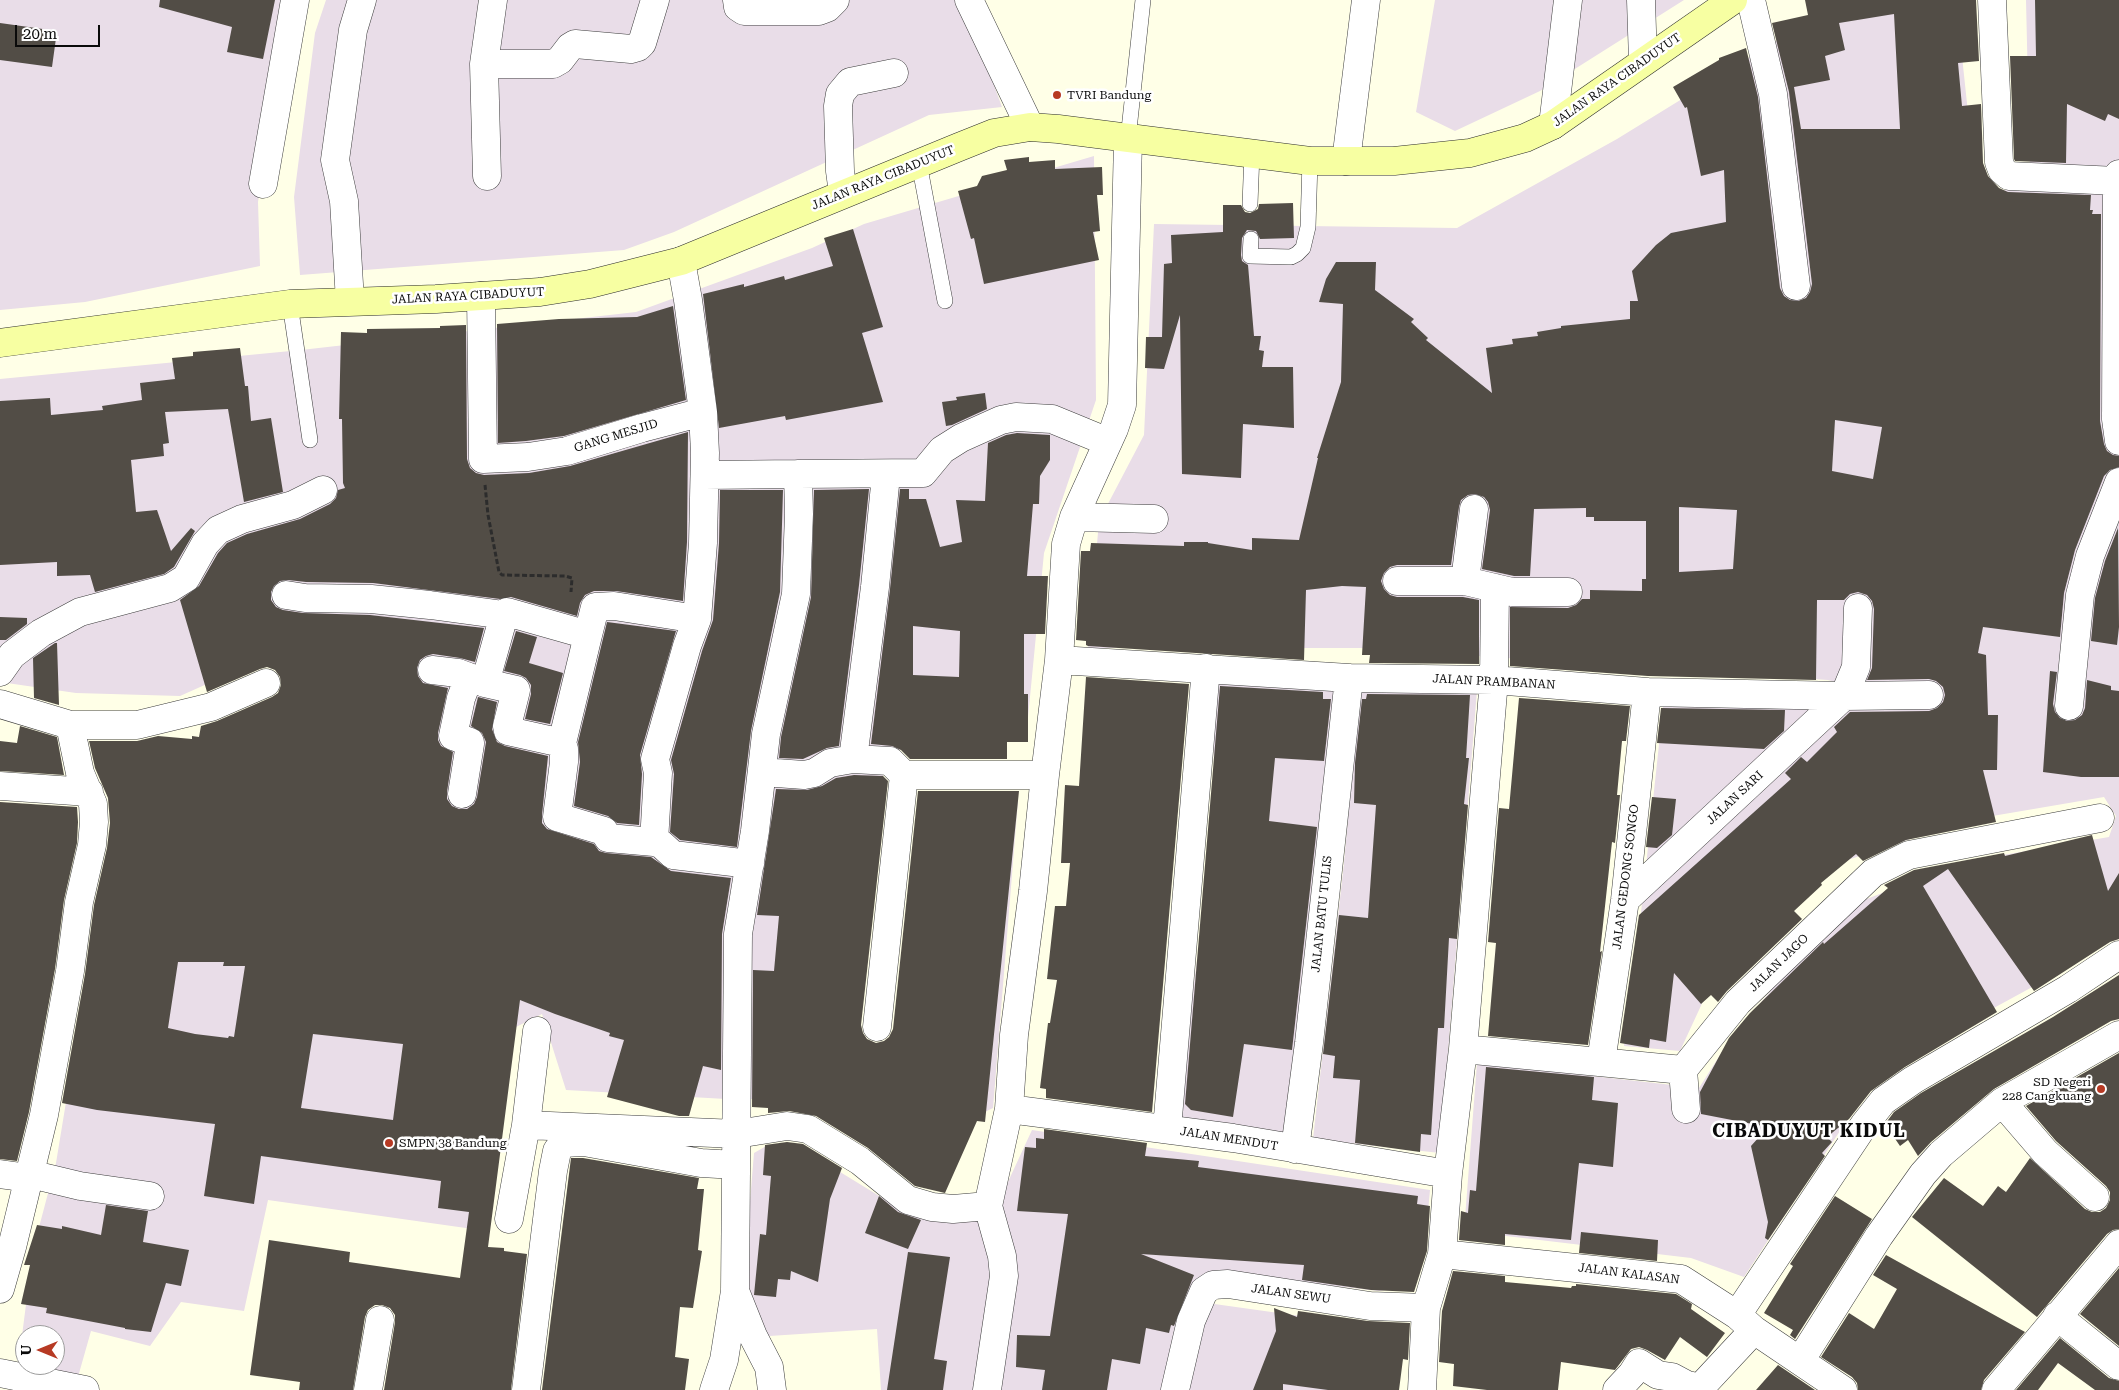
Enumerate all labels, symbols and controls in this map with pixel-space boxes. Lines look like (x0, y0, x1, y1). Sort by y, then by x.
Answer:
scale bar (18, 15, 102, 47)
text: 20 m (23, 25, 57, 43)
street label: JALAN RAYA CIBADUYUT (1550, 30, 1684, 130)
place label: TVRI Bandung (1067, 88, 1151, 102)
marker: TVRI Bandung (1051, 89, 1063, 101)
street label: JALAN RAYA CIBADUYUT (809, 143, 957, 213)
street label: JALAN RAYA CIBADUYUT (391, 285, 545, 307)
street label: GANG MESJID (572, 416, 660, 456)
street label: JALAN PRAMBANAN (1432, 672, 1556, 692)
street label: JALAN SARI (1704, 768, 1766, 828)
street label: JALAN GEDONG SONGO (1610, 803, 1642, 951)
street label: JALAN BATU TULIS (1309, 855, 1335, 973)
street label: JALAN JAGO (1746, 931, 1812, 995)
place label: SD Negeri 228 Cangkuang (2002, 1075, 2091, 1103)
marker: SD Negeri 228 Cangkuang (2095, 1083, 2107, 1095)
district label: CIBADUYUT KIDUL (1710, 1121, 1908, 1143)
street label: JALAN MENDUT (1179, 1124, 1279, 1154)
place label: SMPN 38 Bandung (399, 1136, 507, 1150)
marker: SMPN 38 Bandung (383, 1137, 395, 1149)
street label: JALAN KALASAN (1577, 1261, 1681, 1287)
street label: JALAN SEWU (1250, 1281, 1332, 1307)
north arrow (15, 1325, 65, 1375)
text: U (18, 1345, 34, 1355)

